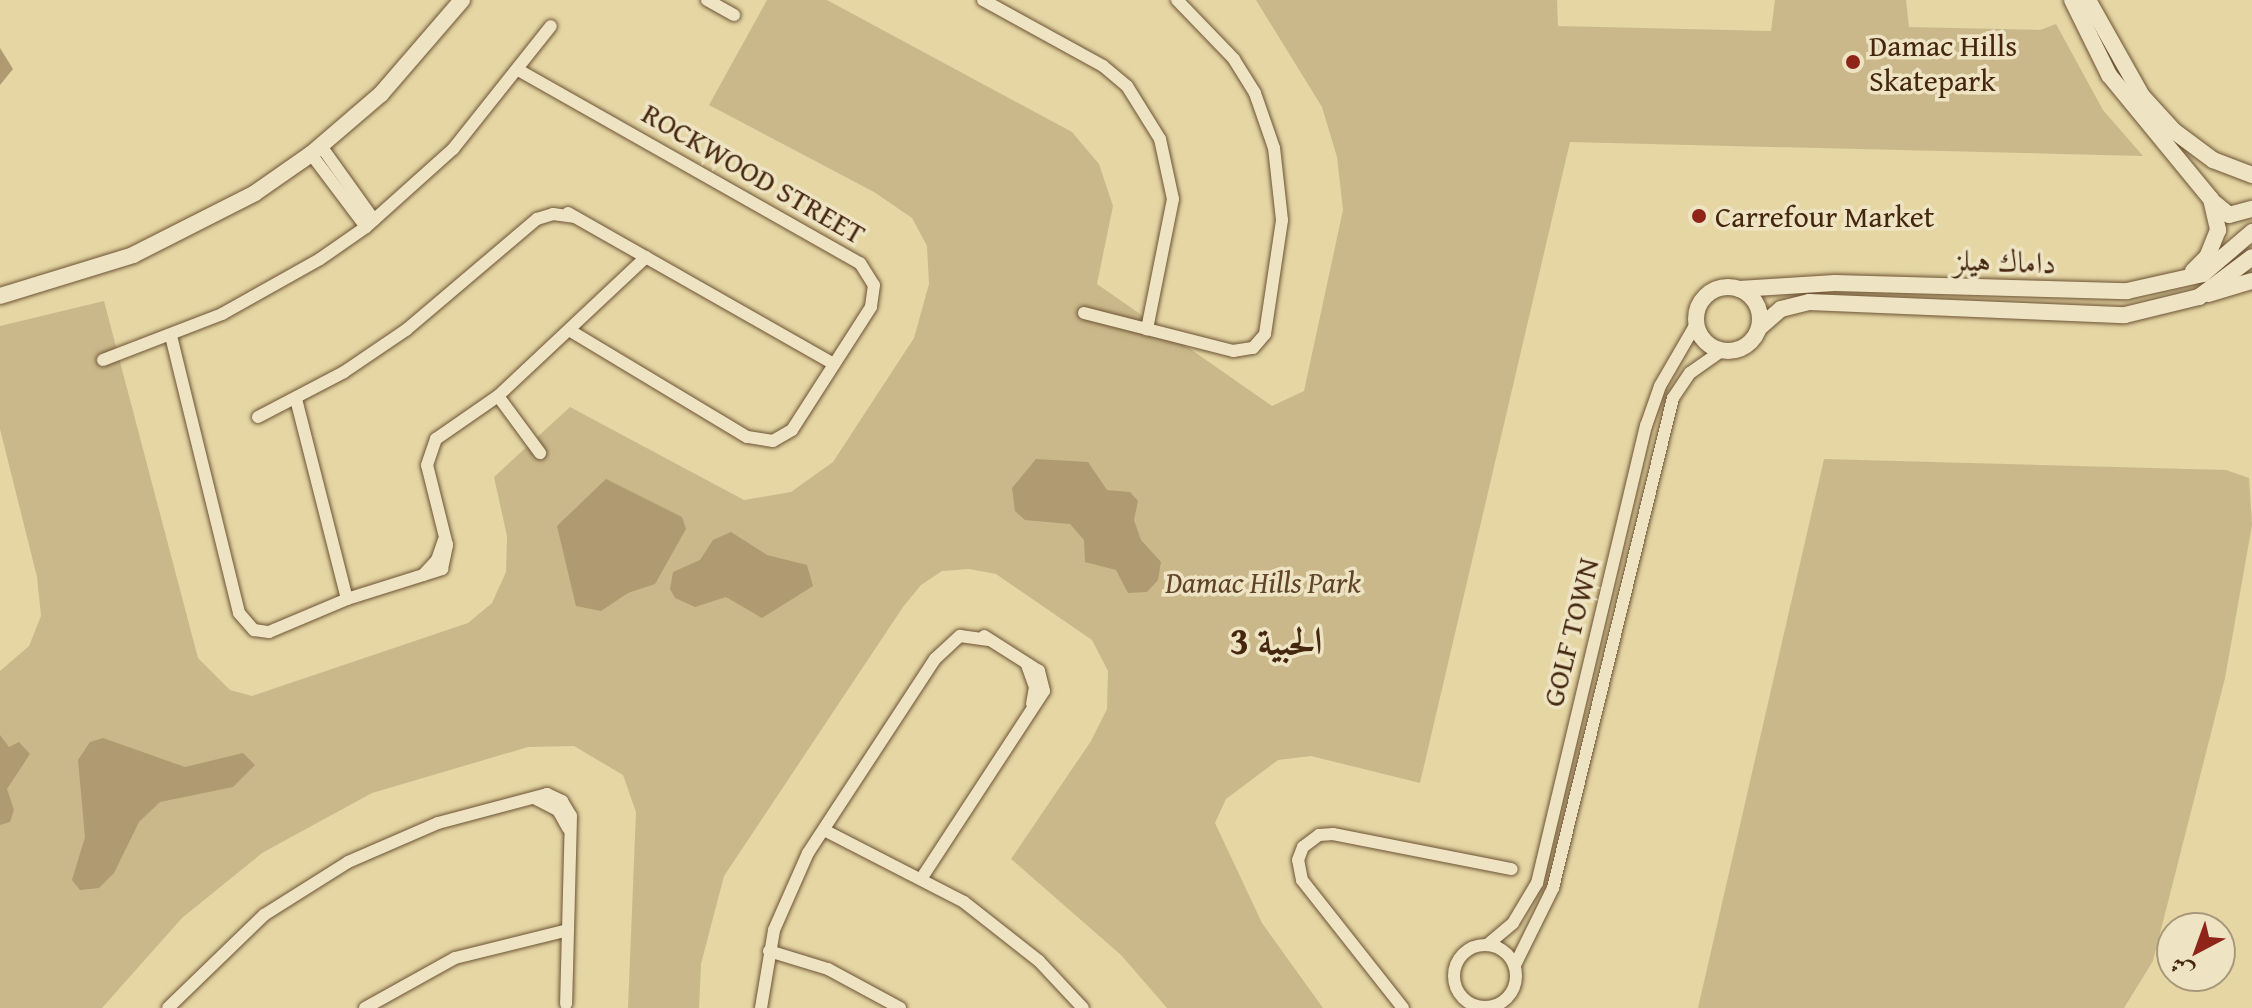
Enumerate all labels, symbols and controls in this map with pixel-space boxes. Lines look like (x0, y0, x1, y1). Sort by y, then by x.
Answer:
place label: Damac Hills Skatepark (1869, 27, 2017, 98)
marker: Damac Hills Skatepark (1844, 53, 1862, 71)
street label: ROCKWOOD STREET (636, 95, 872, 251)
place label: Carrefour Market (1715, 198, 1934, 234)
marker: Carrefour Market (1690, 207, 1708, 225)
street label: داماك هيلز (1953, 241, 2057, 281)
street label: GOLF TOWN (1534, 554, 1606, 710)
park label: Damac Hills Park (1165, 564, 1361, 600)
district label: الحبية 3 (1229, 618, 1323, 664)
north arrow (2156, 912, 2236, 992)
text: ش (2163, 949, 2200, 988)

